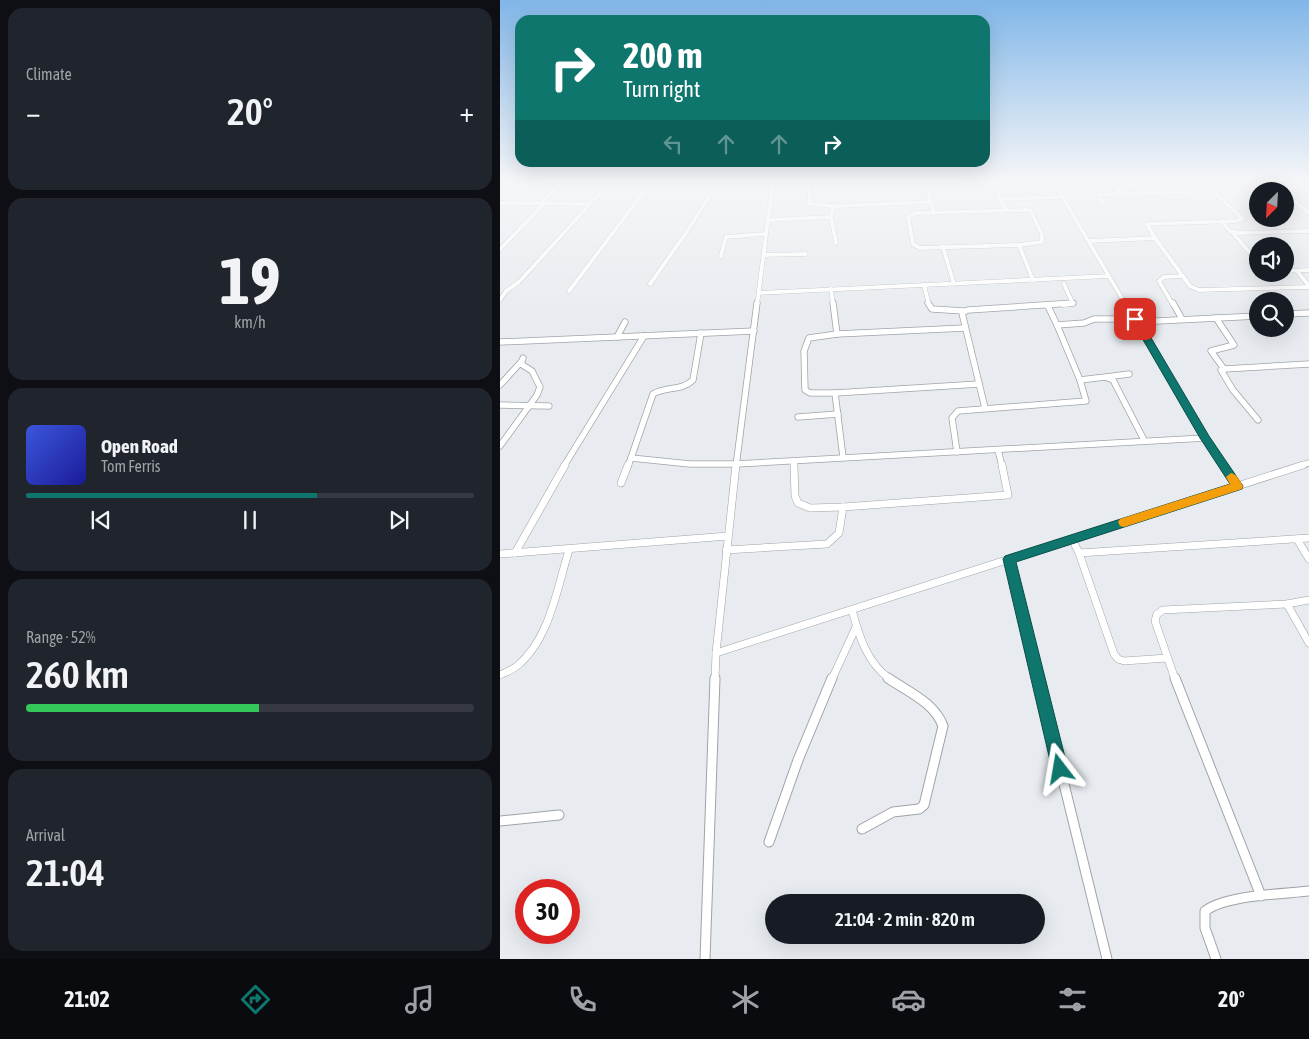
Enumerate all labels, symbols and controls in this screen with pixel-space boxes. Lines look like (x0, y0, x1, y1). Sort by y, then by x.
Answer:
icon: right (540, 35, 605, 100)
text: 200 m (623, 35, 702, 75)
text: Climate (26, 65, 72, 83)
text: Turn right (623, 76, 700, 102)
text: 20° (227, 90, 273, 133)
text: − (26, 96, 41, 128)
text: + (459, 96, 474, 128)
icon: left (659, 130, 687, 158)
icon: ahead (712, 130, 740, 158)
icon: ahead (765, 130, 793, 158)
icon: right (818, 130, 846, 158)
north arrow (1249, 182, 1294, 228)
map controls (1249, 182, 1294, 337)
button: sound (1249, 237, 1294, 282)
text: 19 (219, 243, 281, 318)
button: search (1249, 292, 1294, 337)
pin (1114, 298, 1156, 340)
icon: arrive (1121, 305, 1149, 333)
text: km/h (234, 313, 266, 331)
text: Open Road (101, 435, 178, 457)
text: Tom Ferris (101, 457, 160, 475)
icon: previous (87, 506, 115, 534)
icon: pause (236, 506, 264, 534)
icon: next (385, 506, 413, 534)
text: Range · 52% (26, 628, 96, 646)
text: 260 km (26, 653, 129, 696)
position arrow (1033, 742, 1085, 794)
text: Arrival (26, 826, 65, 844)
text: 21:04 (26, 851, 105, 894)
speed limit sign: 30 (515, 879, 580, 944)
text: 21:04 · 2 min · 820 m (835, 908, 975, 930)
icon: directions (238, 982, 273, 1017)
icon: music (402, 982, 437, 1017)
icon: phone (565, 982, 600, 1017)
icon: climate (728, 982, 763, 1017)
icon: car (891, 982, 926, 1017)
icon: filters (1055, 982, 1090, 1017)
text: 21:02 (64, 986, 110, 1012)
text: 20° (1218, 986, 1245, 1012)

